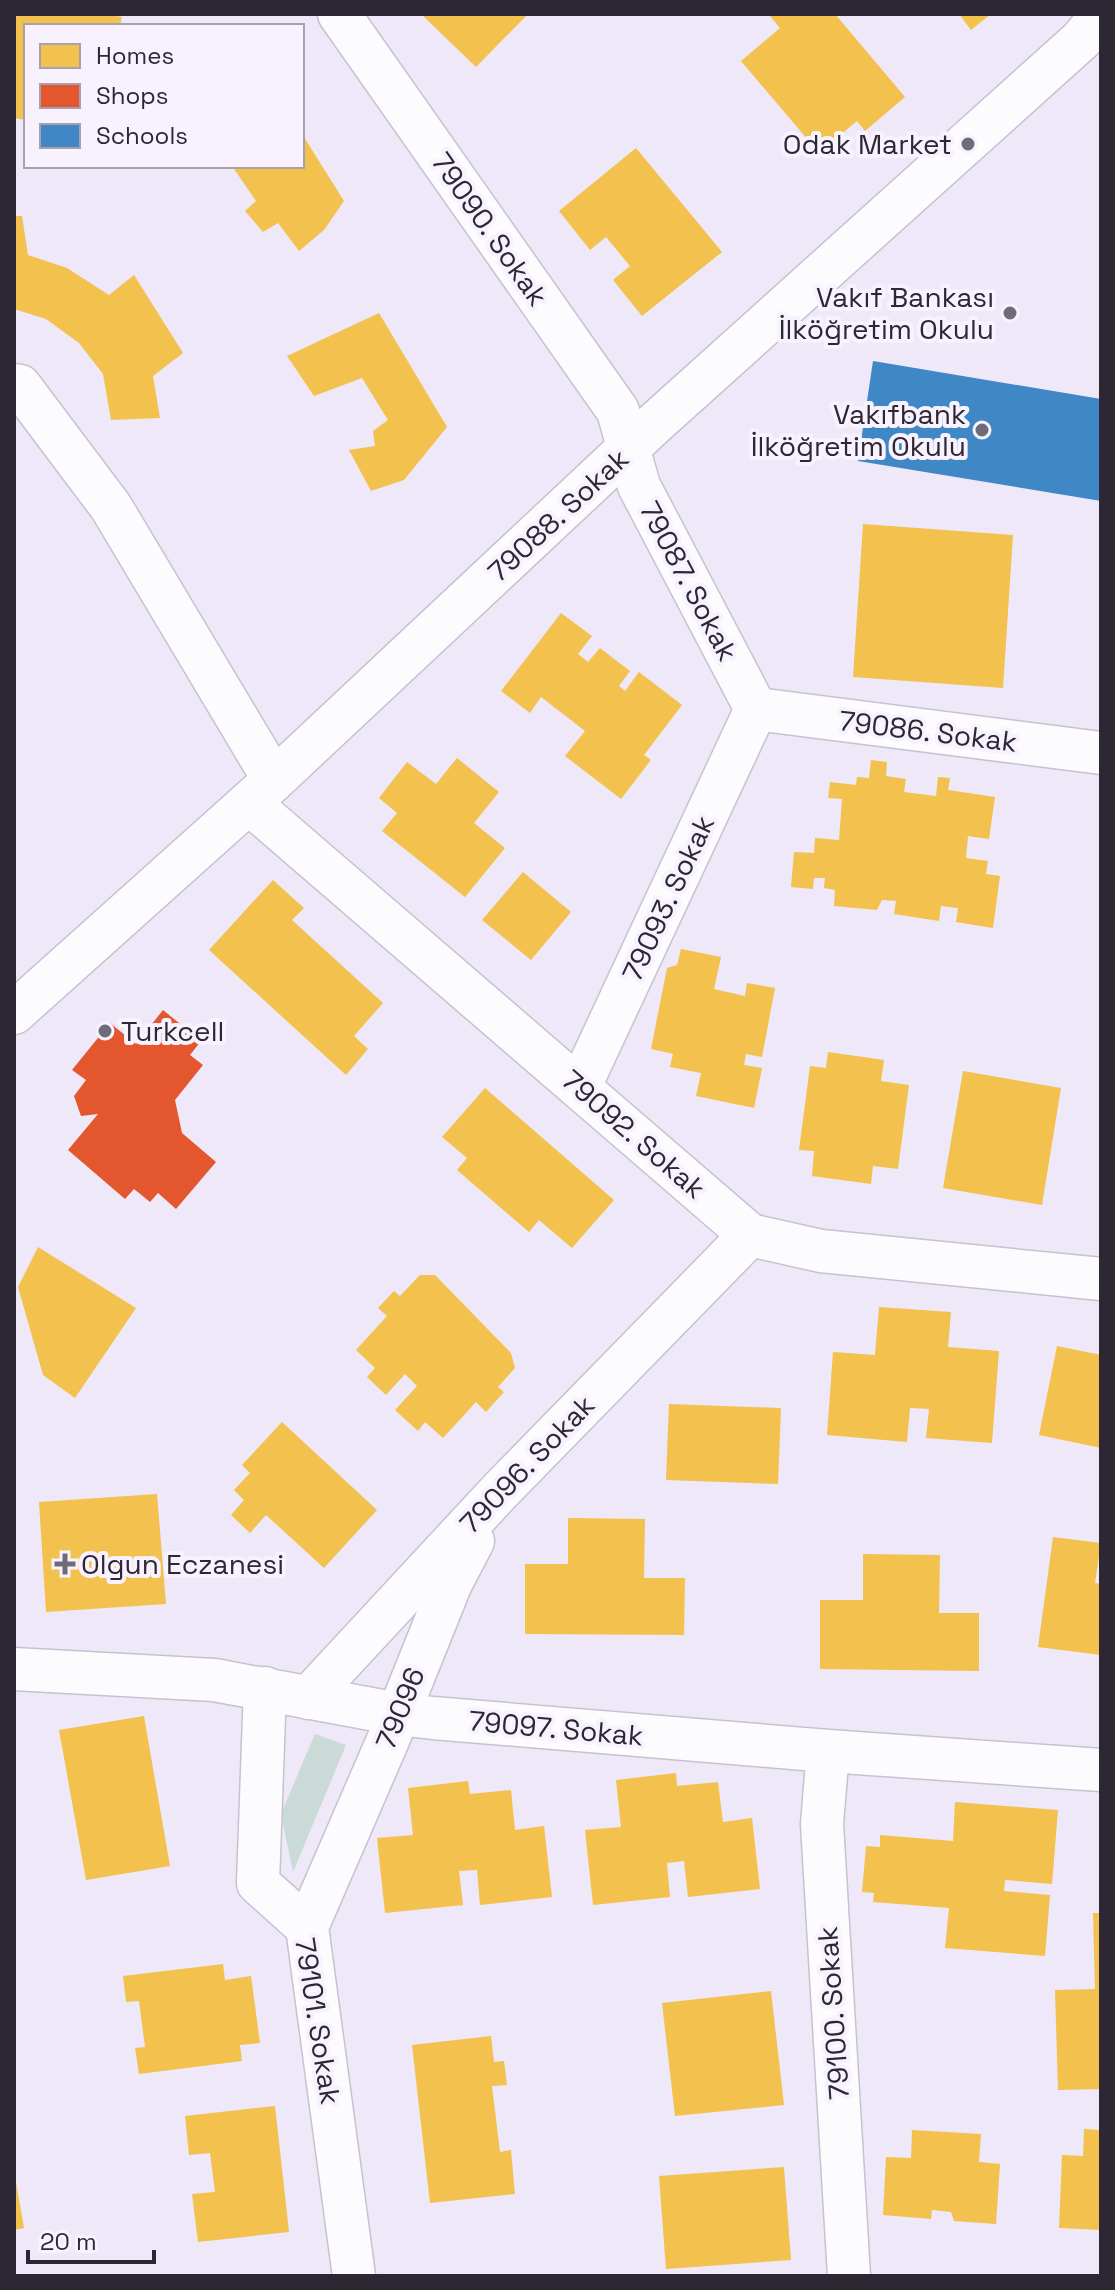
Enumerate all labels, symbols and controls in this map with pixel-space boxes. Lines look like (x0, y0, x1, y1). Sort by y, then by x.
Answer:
legend (24, 24, 304, 168)
text: Homes (96, 40, 174, 71)
text: Shops (96, 80, 168, 111)
text: Schools (96, 120, 188, 151)
place label: Odak Market (783, 126, 952, 162)
marker: Odak Market (959, 135, 977, 153)
street label: 79090. Sokak (424, 145, 556, 313)
place label: Vakıf Bankası İlköğretim Okulu (779, 279, 994, 347)
marker: Vakıf Bankası İlköğretim Okulu (1001, 304, 1019, 322)
place label: Vakıfbank İlköğretim Okulu (751, 396, 966, 464)
marker: Vakıfbank İlköğretim Okulu (973, 421, 991, 439)
street label: 79088. Sokak (480, 441, 636, 589)
street label: 79087. Sokak (632, 495, 746, 667)
street label: 79086. Sokak (837, 702, 1019, 760)
street label: 79093. Sokak (614, 809, 722, 987)
place label: Turkcell (121, 1013, 224, 1049)
marker: Turkcell (96, 1022, 114, 1040)
street label: 79092. Sokak (555, 1062, 713, 1206)
street label: 79096. Sokak (452, 1387, 602, 1541)
place label: Olgun Eczanesi (81, 1546, 284, 1582)
marker: Olgun Eczanesi (56, 1555, 74, 1573)
street label: 79096 (367, 1662, 433, 1754)
street label: 79097. Sokak (467, 1702, 645, 1754)
street label: 79100. Sokak (809, 1925, 857, 2101)
street label: 79101. Sokak (287, 1935, 349, 2107)
scale bar (28, 2214, 154, 2264)
text: 20 m (40, 2226, 97, 2257)

